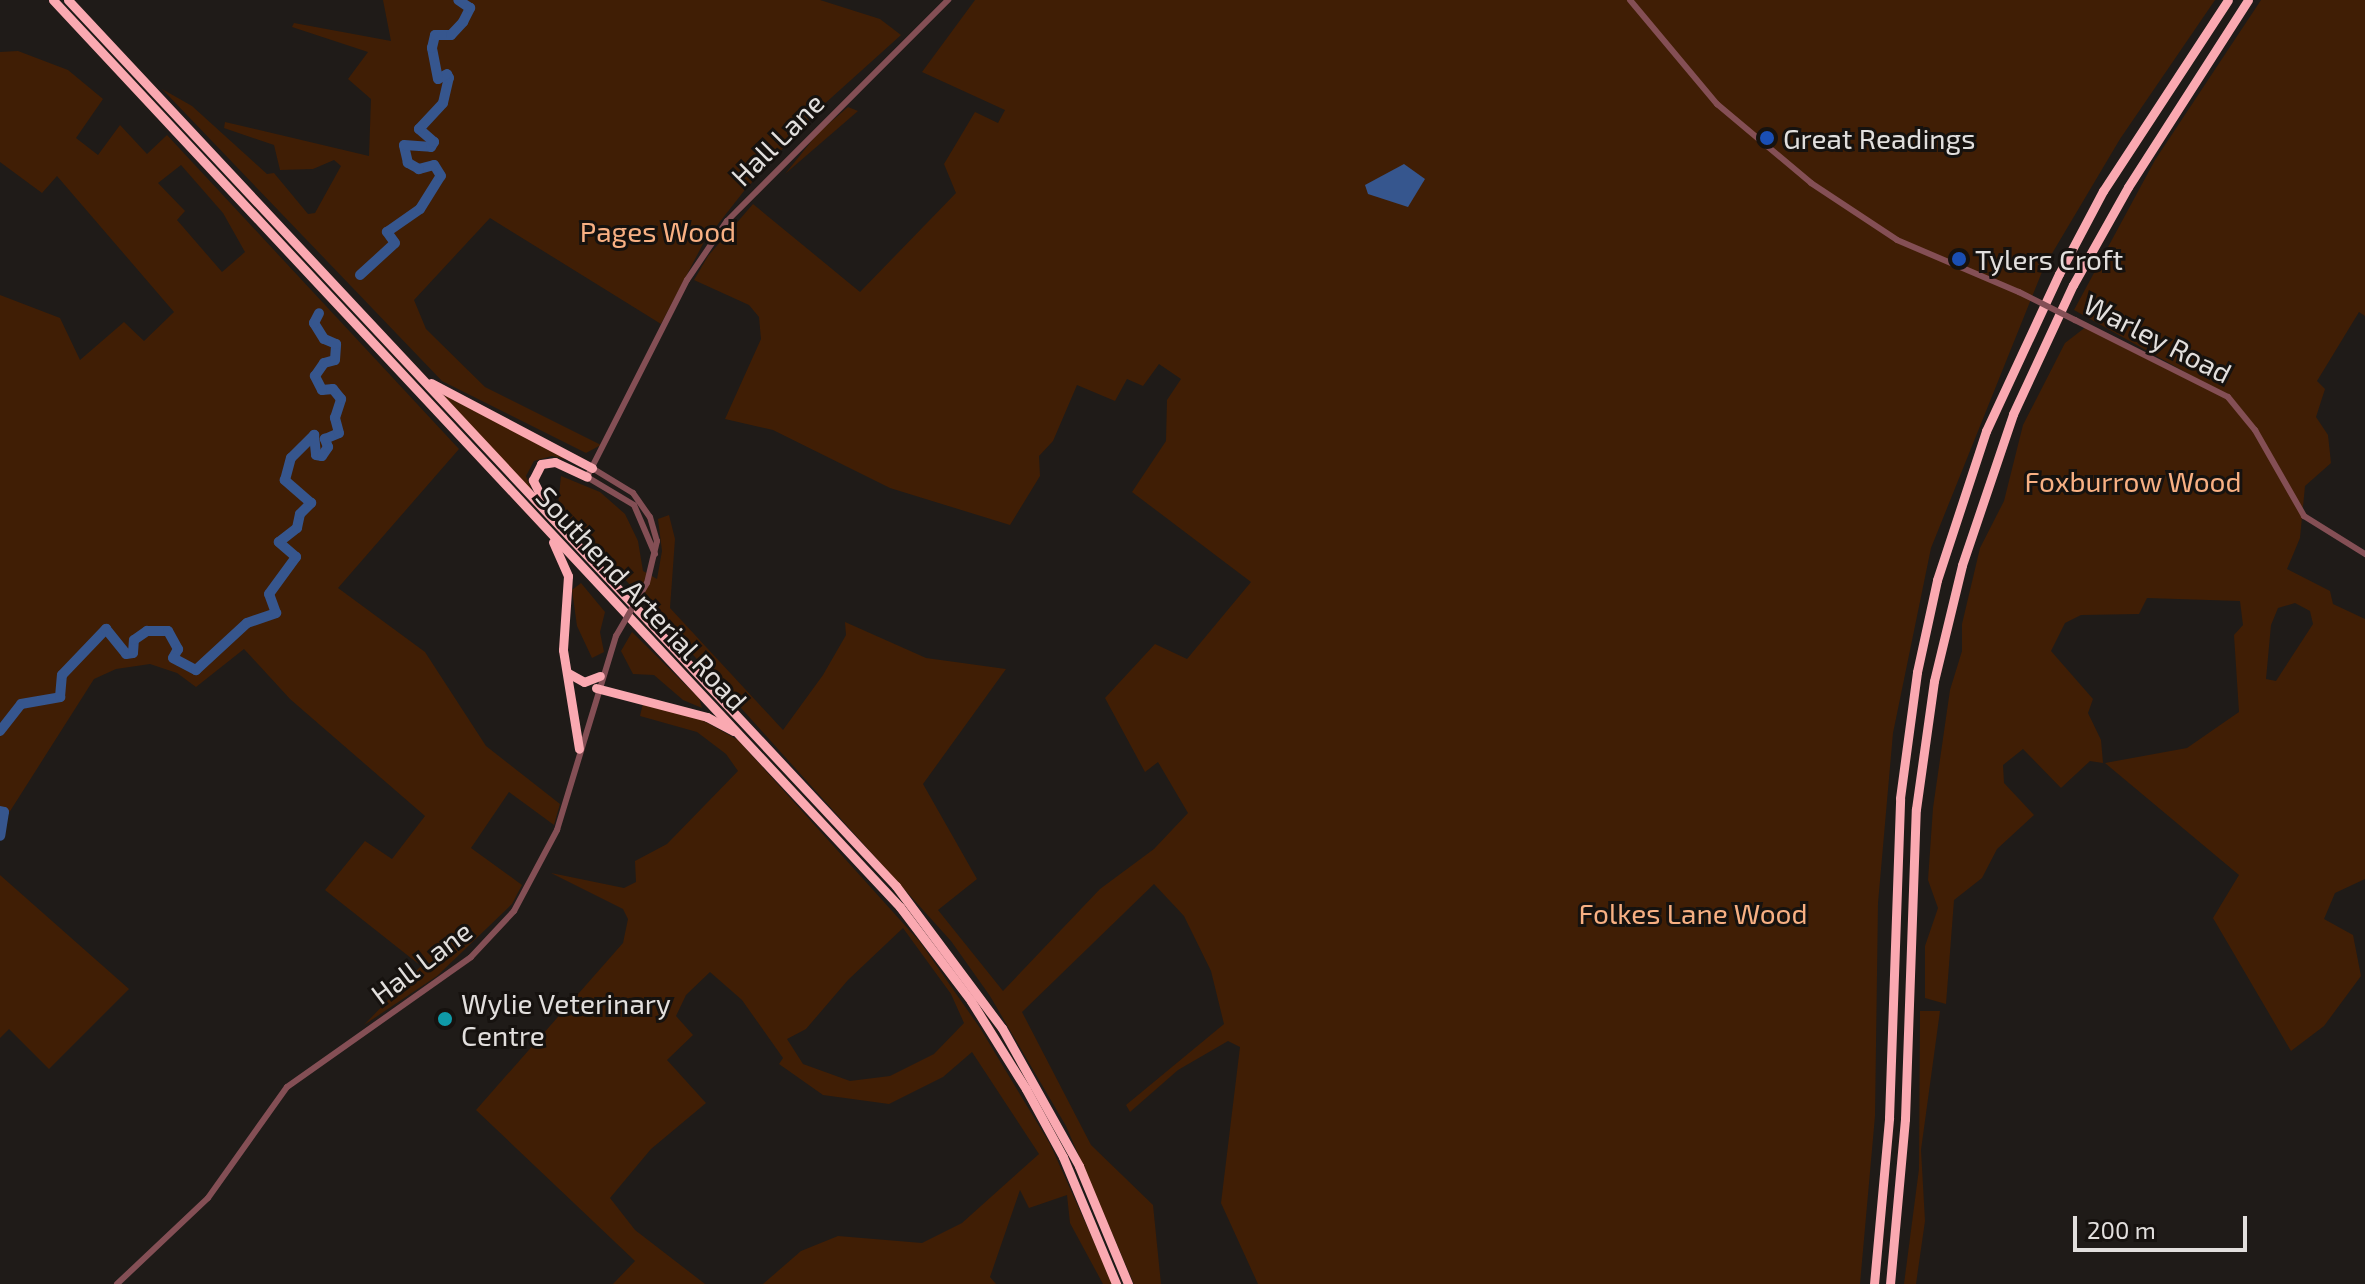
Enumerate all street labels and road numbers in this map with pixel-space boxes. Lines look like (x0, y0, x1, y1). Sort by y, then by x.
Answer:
street label: Hall Lane (723, 85, 831, 193)
street label: Warley Road (2078, 286, 2238, 390)
street label: Southend Arterial Road (529, 479, 755, 717)
street label: Hall Lane (364, 913, 478, 1011)

